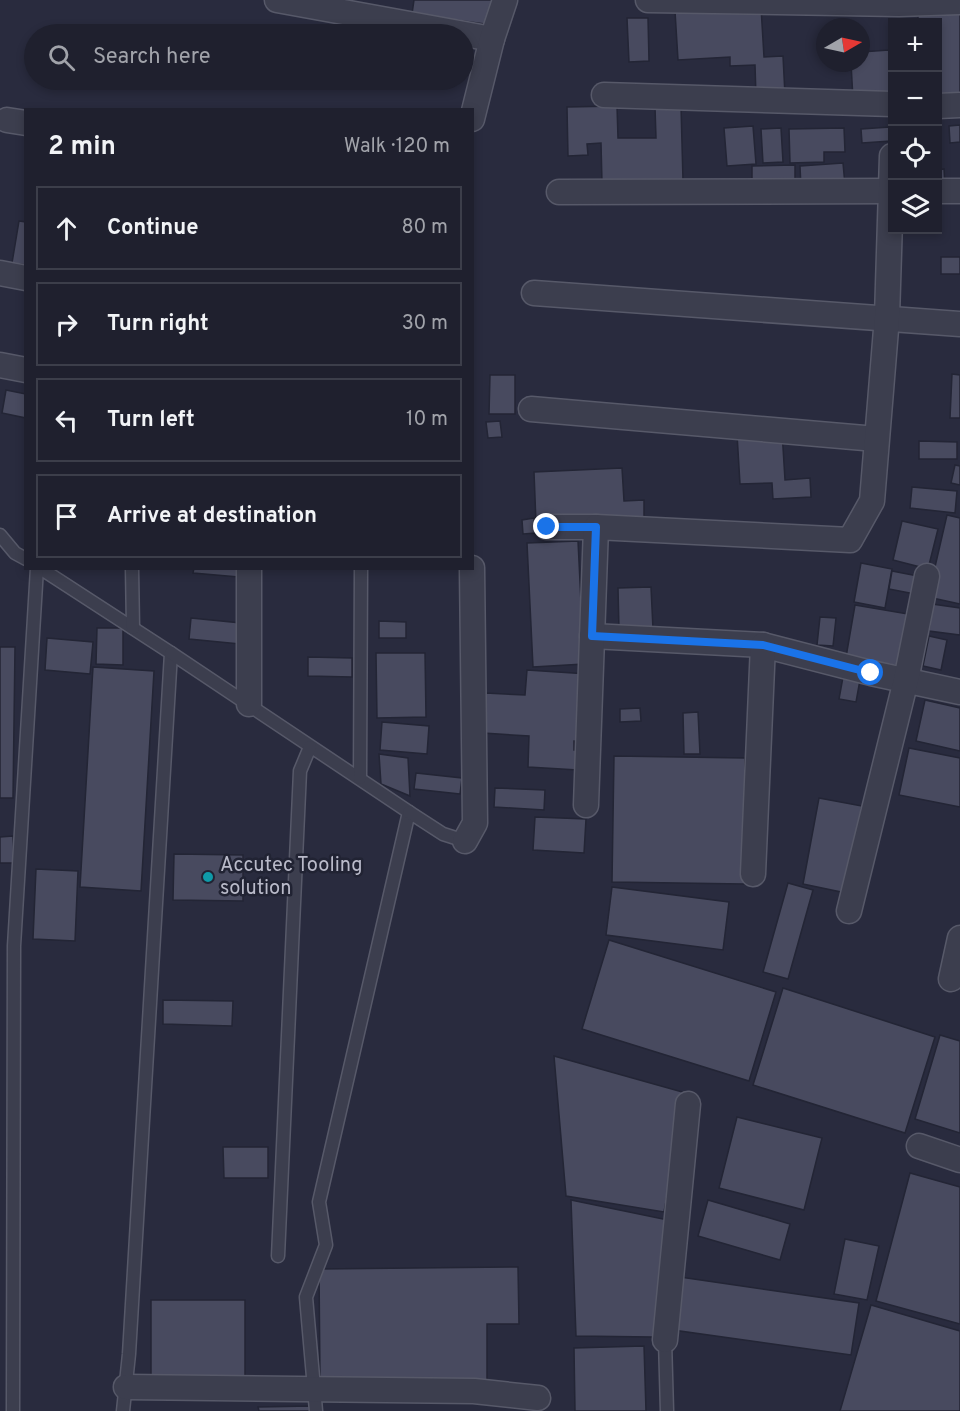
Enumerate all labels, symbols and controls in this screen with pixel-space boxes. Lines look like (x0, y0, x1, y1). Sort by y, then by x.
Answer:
north arrow (816, 18, 870, 72)
map controls (888, 18, 942, 234)
button: + (888, 18, 942, 72)
search box (24, 24, 474, 90)
icon: search (45, 41, 78, 74)
text: Search here (93, 44, 211, 71)
button: − (888, 72, 942, 126)
button: locate (888, 126, 942, 180)
text: 2 min (48, 131, 116, 164)
text: Walk · 120 m (344, 134, 450, 160)
button: layers (888, 180, 942, 234)
icon: ahead (50, 212, 83, 245)
text: Continue (107, 215, 198, 242)
text: 80 m (402, 215, 448, 241)
icon: right (50, 308, 83, 341)
text: Turn right (107, 311, 209, 338)
text: 30 m (402, 311, 448, 337)
icon: left (50, 404, 83, 437)
text: Turn left (107, 407, 195, 434)
text: 10 m (406, 407, 448, 433)
icon: arrive (50, 500, 83, 533)
text: Arrive at destination (107, 503, 317, 530)
route end (533, 513, 559, 539)
route start (857, 659, 883, 685)
place label: Accutec Tooling solution (220, 853, 363, 902)
marker: Accutec Tooling solution (201, 870, 215, 884)

